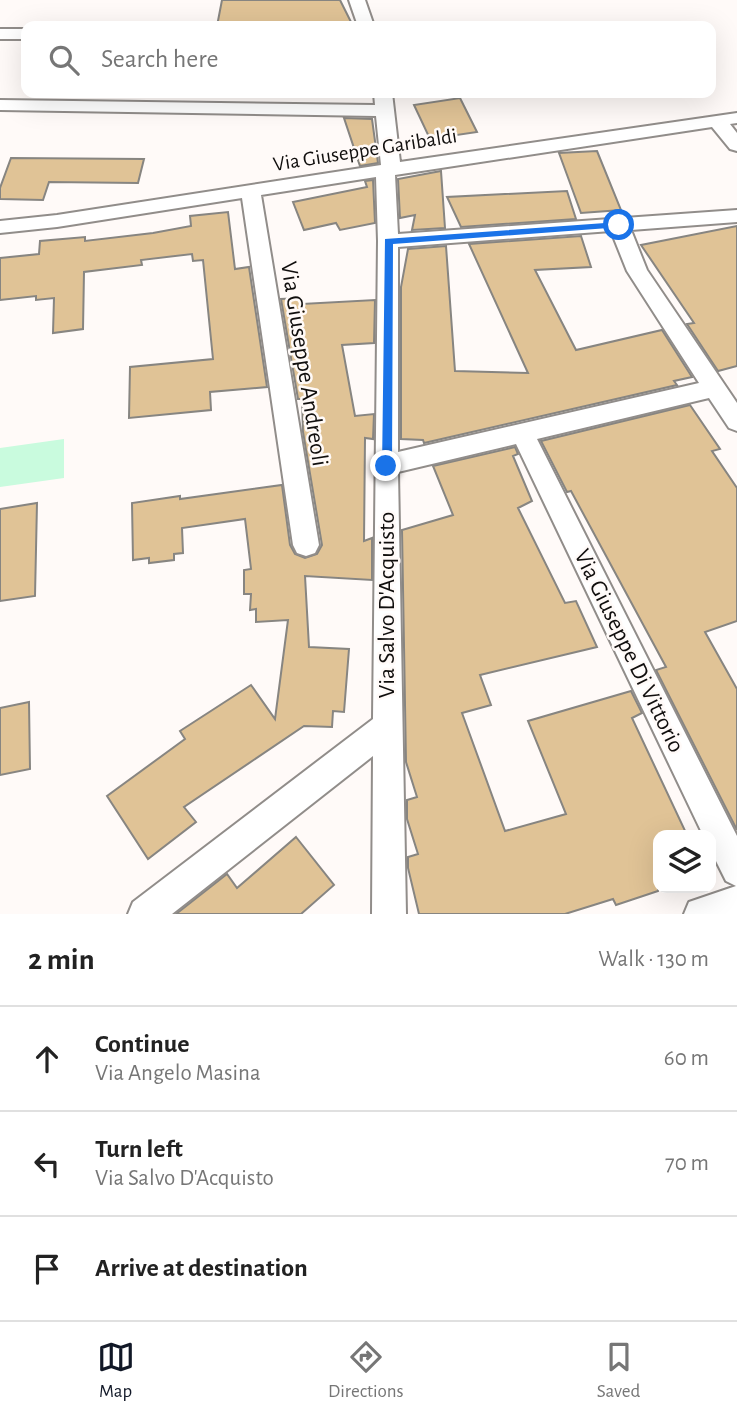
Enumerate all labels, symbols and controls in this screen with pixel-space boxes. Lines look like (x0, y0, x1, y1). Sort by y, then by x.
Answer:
search box (21, 21, 716, 98)
icon: search (45, 41, 83, 79)
text: Search here (101, 46, 219, 72)
street label: Via Giuseppe Garibaldi (272, 125, 458, 175)
route start (603, 209, 634, 240)
street label: Via Giuseppe Andreoli (276, 260, 332, 468)
route end (370, 450, 401, 481)
street label: Via Salvo D'Acquisto (375, 512, 399, 698)
street label: Via Giuseppe Di Vittorio (569, 546, 689, 756)
map controls (653, 830, 716, 893)
button: layers (653, 830, 716, 893)
text: 2 min (28, 945, 95, 975)
text: Walk · 130 m (598, 948, 709, 971)
text: Continue (95, 1031, 190, 1057)
icon: ahead (28, 1040, 66, 1078)
text: 60 m (664, 1047, 709, 1070)
text: Via Angelo Masina (95, 1062, 261, 1085)
text: Turn left (95, 1136, 183, 1162)
icon: left (28, 1145, 66, 1183)
text: 70 m (665, 1152, 709, 1175)
text: Via Salvo D'Acquisto (95, 1167, 274, 1190)
icon: arrive (28, 1250, 66, 1288)
text: Arrive at destination (95, 1255, 308, 1281)
tab: Map (97, 1338, 135, 1403)
tab: Directions (328, 1338, 404, 1403)
tab: Saved (597, 1338, 640, 1403)

